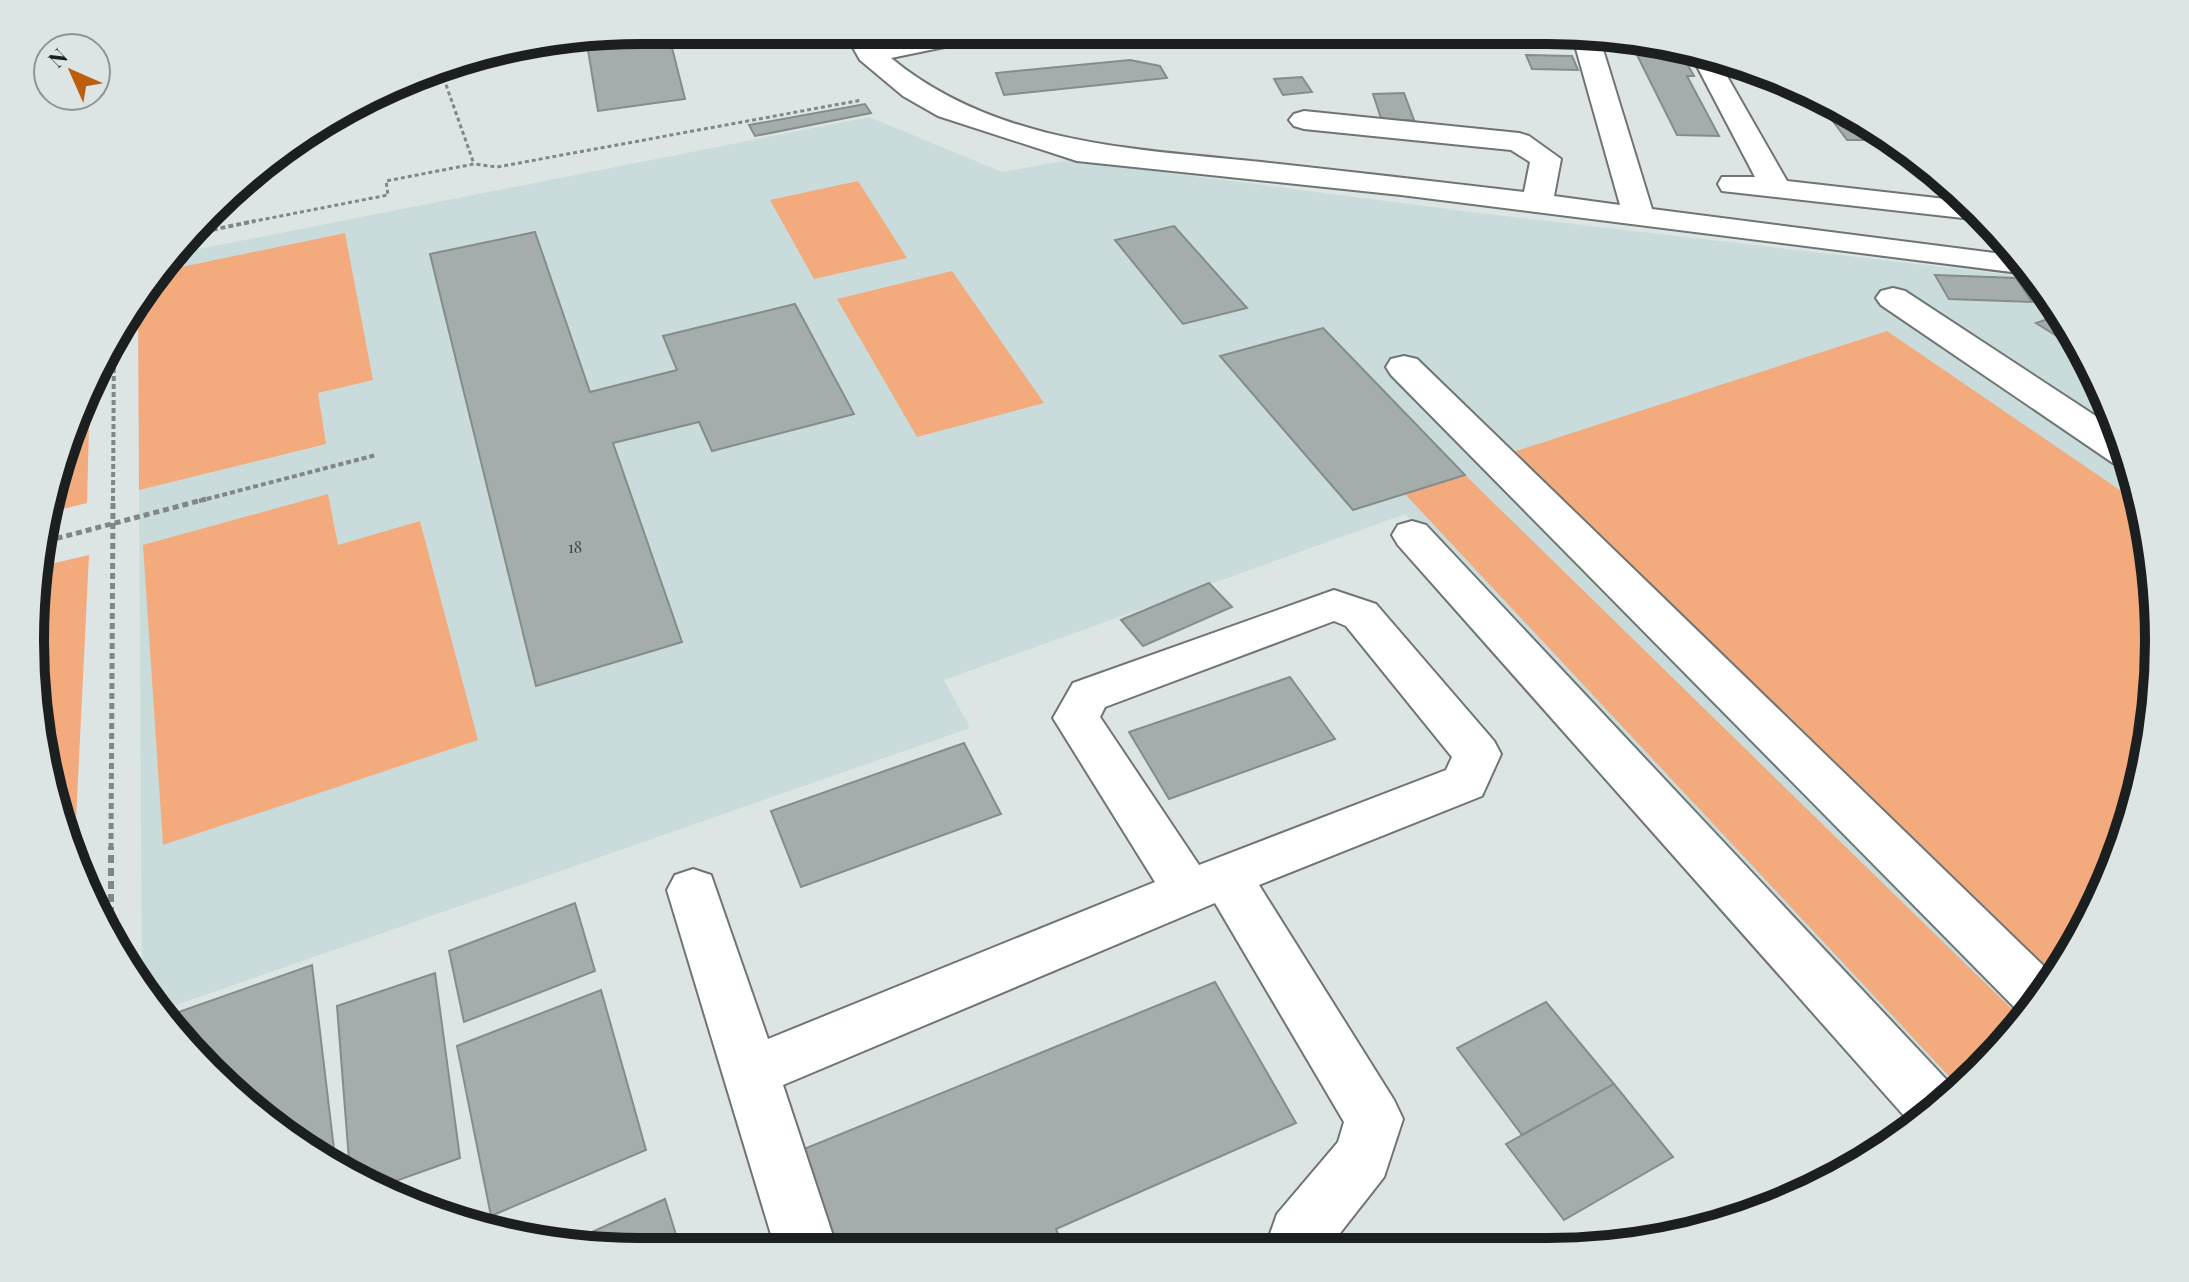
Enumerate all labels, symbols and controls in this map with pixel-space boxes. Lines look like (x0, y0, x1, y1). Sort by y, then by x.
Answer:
north arrow (32, 32, 112, 112)
text: N (41, 41, 73, 73)
house number: 18 (568, 536, 582, 557)

